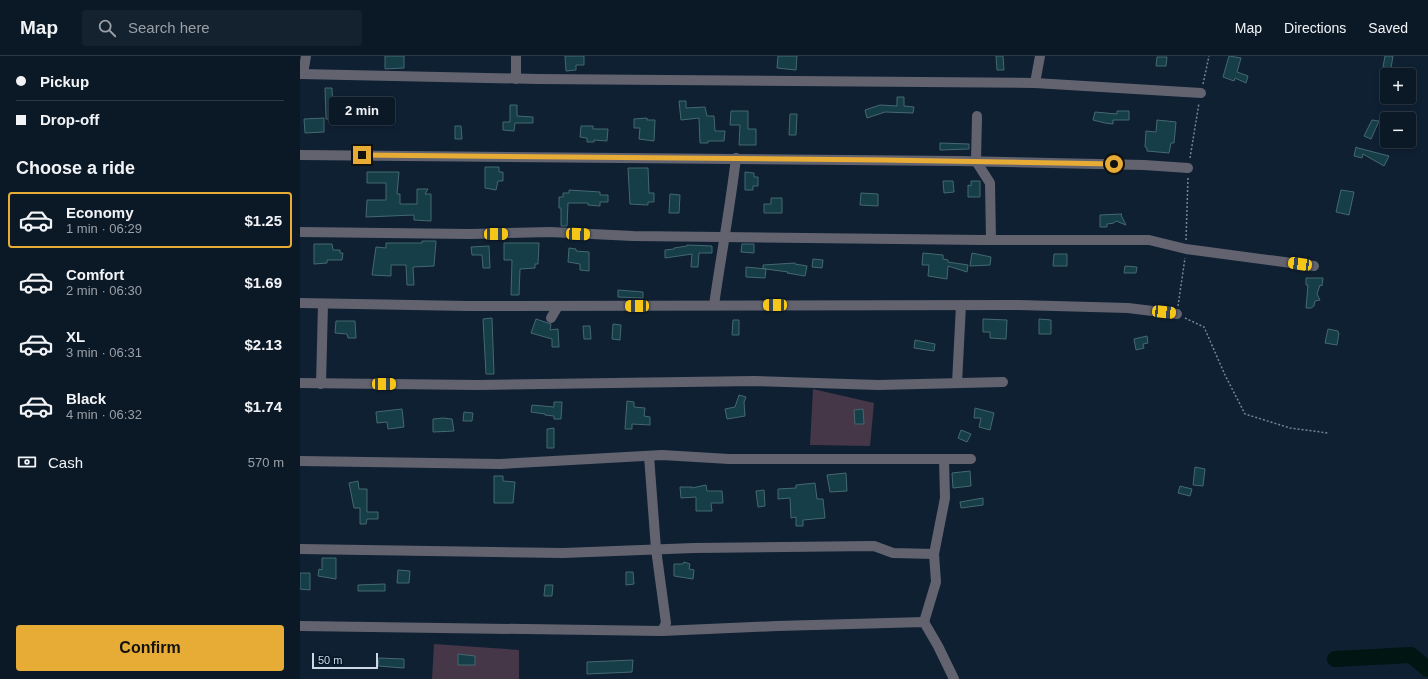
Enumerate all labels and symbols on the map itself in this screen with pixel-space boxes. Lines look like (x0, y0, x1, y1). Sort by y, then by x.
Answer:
callout: 2 min (329, 97, 395, 125)
route end (353, 146, 371, 164)
route start (1105, 155, 1123, 173)
car (484, 228, 508, 240)
car (566, 228, 590, 240)
car (1287, 256, 1313, 272)
car (763, 299, 787, 311)
car (625, 300, 649, 312)
car (1151, 305, 1177, 319)
car (372, 378, 396, 390)
scale bar (312, 651, 378, 670)

